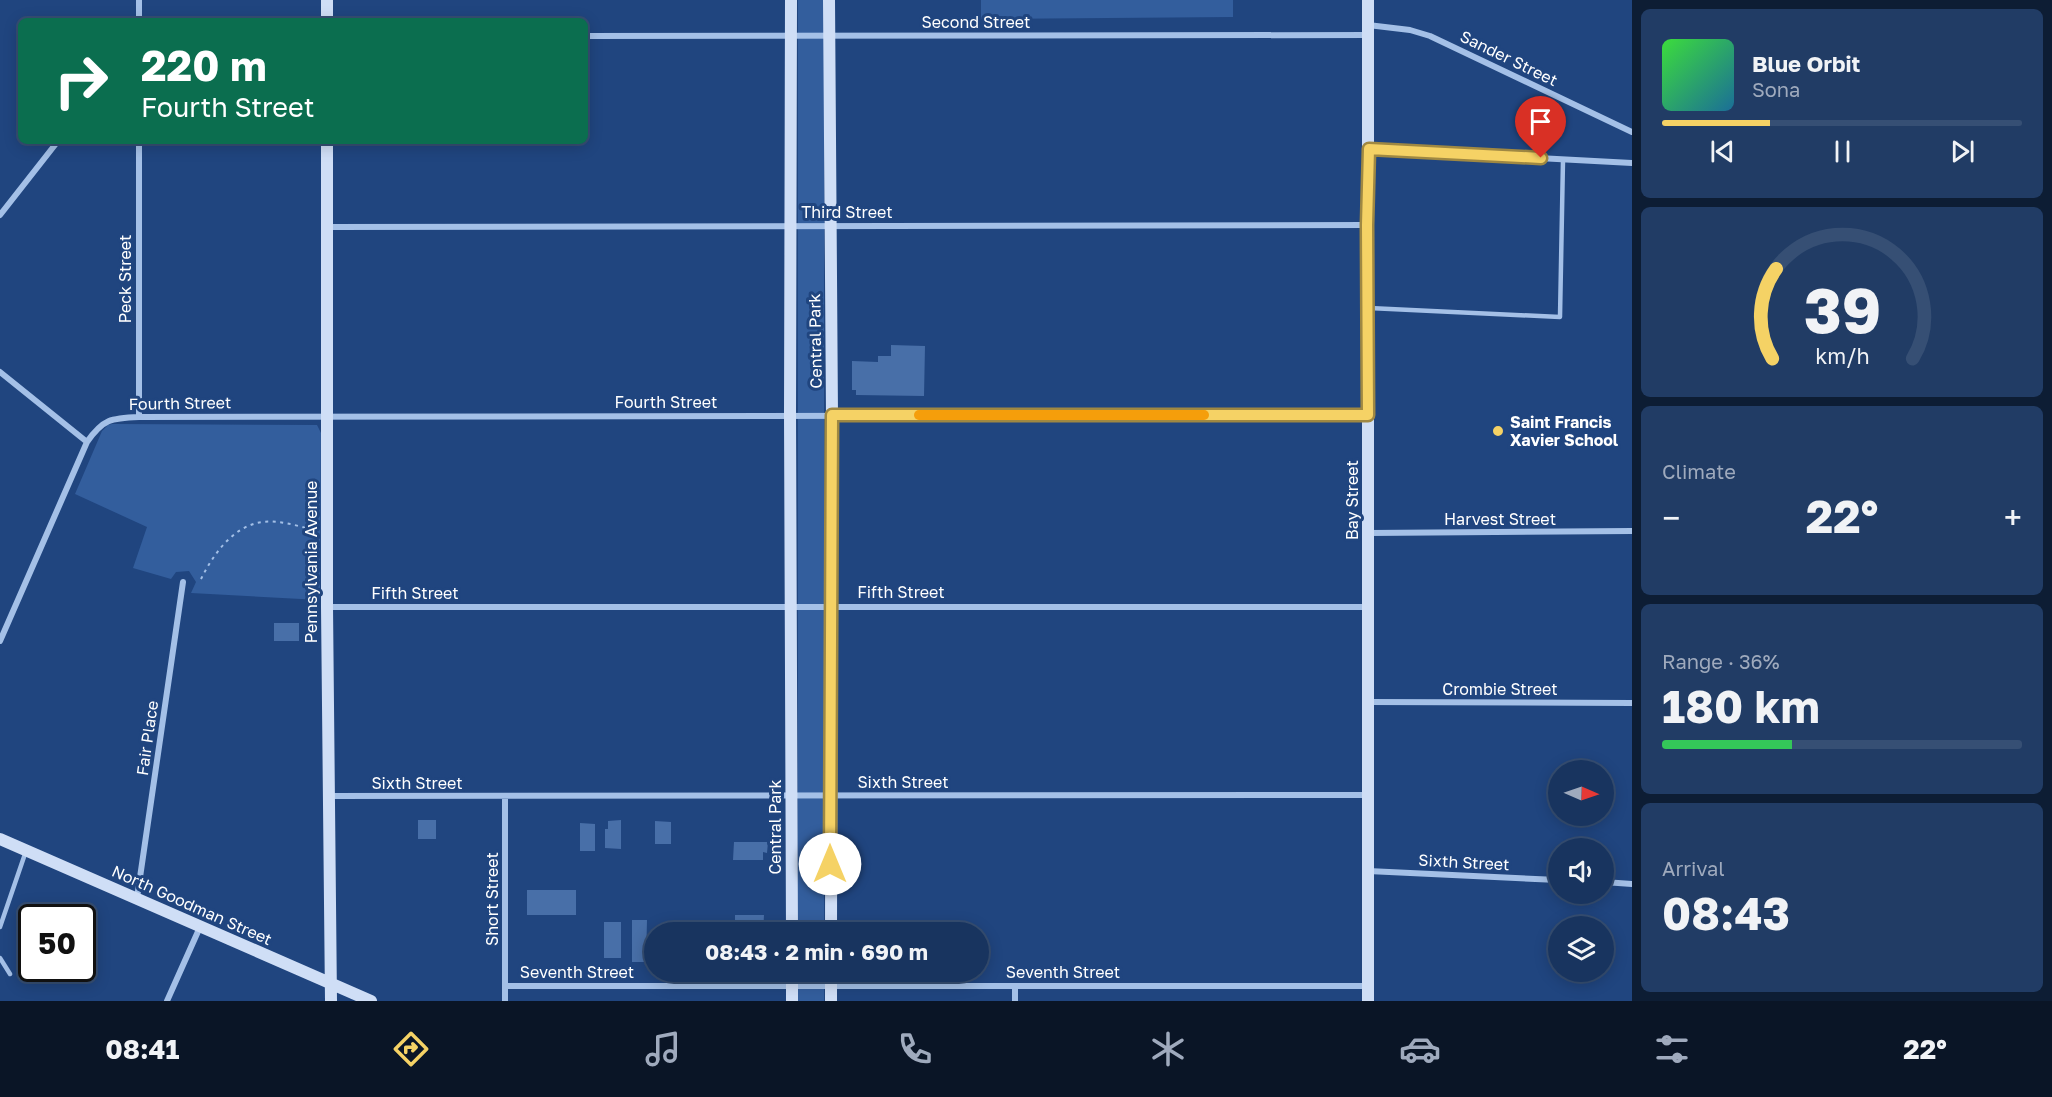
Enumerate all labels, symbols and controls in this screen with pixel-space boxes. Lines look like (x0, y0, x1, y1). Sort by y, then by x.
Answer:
street label: Second Street (922, 12, 1030, 32)
street label: Sander Street (1457, 26, 1561, 90)
text: 220 m (141, 40, 267, 90)
icon: right (42, 42, 120, 120)
text: Blue Orbit (1752, 50, 1860, 77)
text: Sona (1752, 77, 1800, 101)
text: Fourth Street (141, 91, 314, 123)
pin (1515, 96, 1566, 158)
icon: arrive (1524, 105, 1557, 138)
icon: previous (1706, 135, 1739, 168)
icon: pause (1826, 135, 1859, 168)
icon: next (1946, 135, 1979, 168)
street label: Third Street (801, 202, 893, 222)
street label: Peck Street (115, 235, 135, 323)
text: 39 (1803, 272, 1881, 347)
street label: Central Park (804, 293, 826, 389)
text: km/h (1815, 344, 1869, 370)
street label: Fourth Street (128, 392, 232, 414)
street label: Fourth Street (615, 392, 717, 412)
place label: Saint Francis Xavier School (1510, 412, 1619, 450)
marker: Saint Francis Xavier School (1491, 424, 1505, 438)
text: Climate (1662, 459, 1736, 483)
street label: Bay Street (1342, 460, 1362, 540)
street label: Pennsylvania Avenue (301, 481, 321, 643)
text: 22° (1806, 489, 1878, 543)
text: − (1662, 498, 1680, 537)
text: + (2004, 498, 2022, 537)
street label: Harvest Street (1444, 509, 1556, 529)
street label: Fifth Street (857, 582, 945, 602)
street label: Fifth Street (371, 583, 459, 603)
text: Range · 36% (1662, 649, 1780, 673)
street label: Crombie Street (1442, 679, 1558, 699)
text: 180 km (1662, 679, 1820, 733)
street label: Fair Place (132, 699, 162, 777)
north arrow (1548, 760, 1614, 826)
map controls (1548, 760, 1614, 982)
street label: Sixth Street (857, 772, 949, 792)
street label: Sixth Street (371, 773, 463, 793)
street label: Central Park (765, 779, 785, 875)
position arrow (798, 832, 862, 896)
button: sound (1548, 838, 1614, 904)
street label: Sixth Street (1418, 850, 1510, 874)
street label: Short Street (482, 852, 502, 946)
text: Arrival (1662, 856, 1725, 880)
street label: North Goodman Street (109, 861, 275, 949)
text: 08:43 (1662, 886, 1790, 940)
speed limit sign: 50 (18, 904, 96, 982)
button: layers (1548, 916, 1614, 982)
text: 08:43 · 2 min · 690 m (705, 938, 928, 965)
street label: Seventh Street (520, 962, 634, 982)
street label: Seventh Street (1006, 962, 1120, 982)
icon: directions (390, 1028, 432, 1070)
icon: music (642, 1028, 684, 1070)
icon: phone (894, 1028, 936, 1070)
icon: climate (1147, 1028, 1189, 1070)
icon: car (1399, 1028, 1441, 1070)
icon: filters (1651, 1028, 1693, 1070)
text: 08:41 (105, 1033, 179, 1065)
text: 22° (1903, 1033, 1947, 1065)

